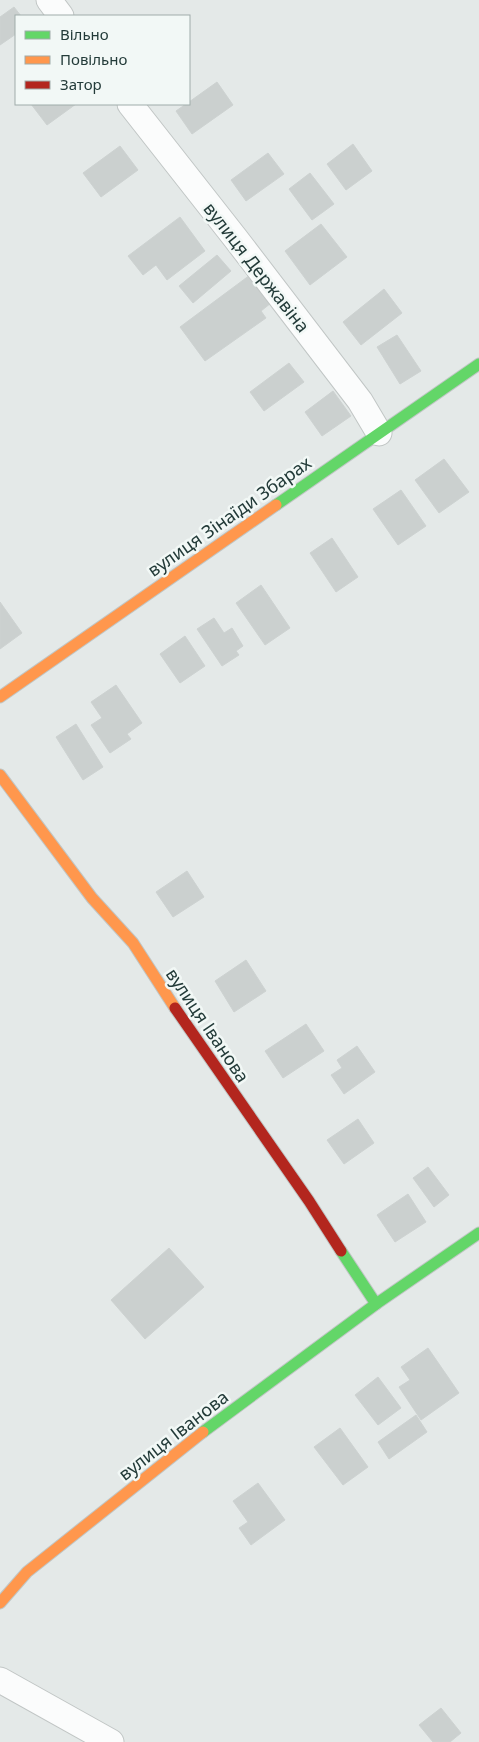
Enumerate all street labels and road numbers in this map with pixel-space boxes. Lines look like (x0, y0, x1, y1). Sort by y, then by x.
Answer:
street label: вулиця Державіна (199, 197, 315, 337)
street label: вулиця Зінаїди Збарах (142, 450, 316, 582)
street label: вулиця Іванова (161, 963, 255, 1087)
street label: вулиця Іванова (113, 1385, 233, 1485)

